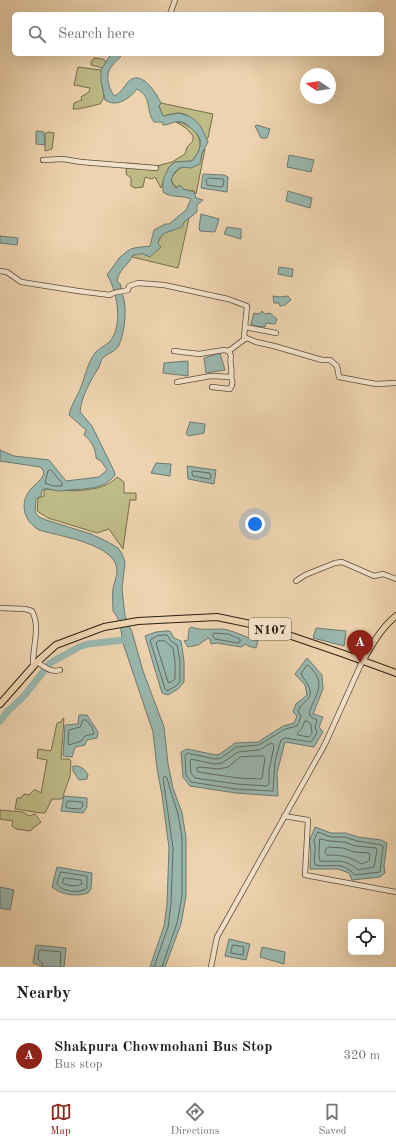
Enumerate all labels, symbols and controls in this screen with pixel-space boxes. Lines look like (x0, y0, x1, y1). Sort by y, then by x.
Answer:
search box (12, 12, 384, 56)
icon: search (26, 23, 48, 45)
text: Search here (58, 27, 135, 42)
north arrow (300, 68, 336, 104)
your location (245, 514, 265, 534)
road number: N107 (249, 618, 291, 640)
pin: A (347, 630, 373, 663)
map controls (348, 919, 384, 955)
button: locate (348, 919, 384, 955)
text: Nearby (16, 985, 71, 1002)
text: Shakpura Chowmohani Bus Stop (54, 1040, 272, 1055)
text: A (24, 1049, 34, 1062)
text: 320 m (343, 1049, 380, 1062)
text: Bus stop (54, 1058, 103, 1071)
tab: Map (50, 1101, 72, 1139)
tab: Directions (171, 1101, 219, 1139)
tab: Saved (318, 1101, 346, 1139)

